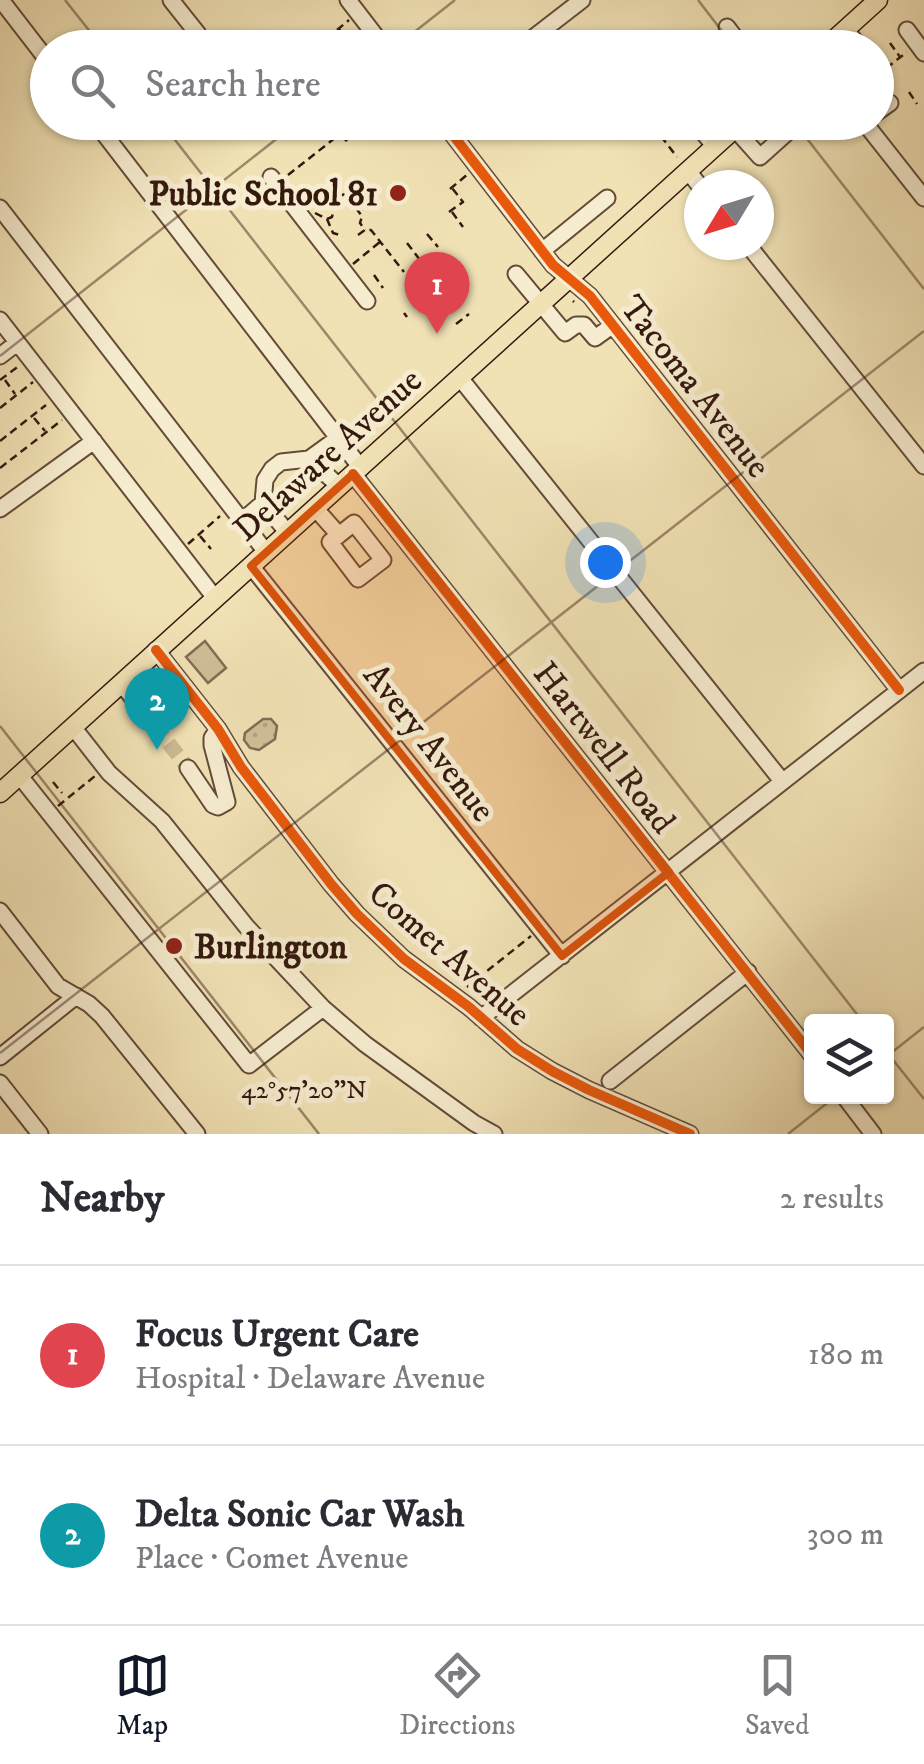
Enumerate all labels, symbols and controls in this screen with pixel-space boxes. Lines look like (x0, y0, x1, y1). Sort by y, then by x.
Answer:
search box (30, 30, 894, 140)
icon: search (65, 58, 120, 113)
text: Search here (145, 61, 321, 109)
north arrow (684, 170, 774, 260)
place label: Public School 81 (148, 173, 378, 217)
marker: Public School 81 (387, 182, 409, 204)
pin: 1 (404, 252, 470, 334)
street label: Tacoma Avenue (609, 287, 779, 487)
street label: Delaware Avenue (225, 359, 432, 552)
your location (580, 537, 631, 588)
street label: Hartwell Road (523, 653, 685, 843)
street label: Avery Avenue (353, 655, 504, 831)
pin: 2 (124, 668, 190, 750)
street label: Comet Avenue (359, 872, 539, 1037)
place label: Burlington (194, 926, 348, 970)
marker: Burlington (163, 935, 185, 957)
map controls (804, 1014, 894, 1104)
button: layers (804, 1014, 894, 1104)
text: 42°57'20"N (241, 1075, 367, 1106)
text: Nearby (40, 1173, 164, 1225)
text: 2 results (780, 1179, 884, 1219)
text: Focus Urgent Care (135, 1311, 419, 1359)
text: 1 (67, 1335, 78, 1375)
text: 180 m (808, 1335, 884, 1375)
text: Hospital · Delaware Avenue (135, 1359, 485, 1399)
text: Delta Sonic Car Wash (135, 1491, 464, 1539)
text: 2 (65, 1515, 80, 1555)
text: 300 m (807, 1515, 884, 1555)
text: Place · Comet Avenue (135, 1539, 409, 1579)
tab: Map (115, 1648, 170, 1743)
tab: Directions (399, 1648, 515, 1743)
tab: Saved (745, 1648, 809, 1743)

